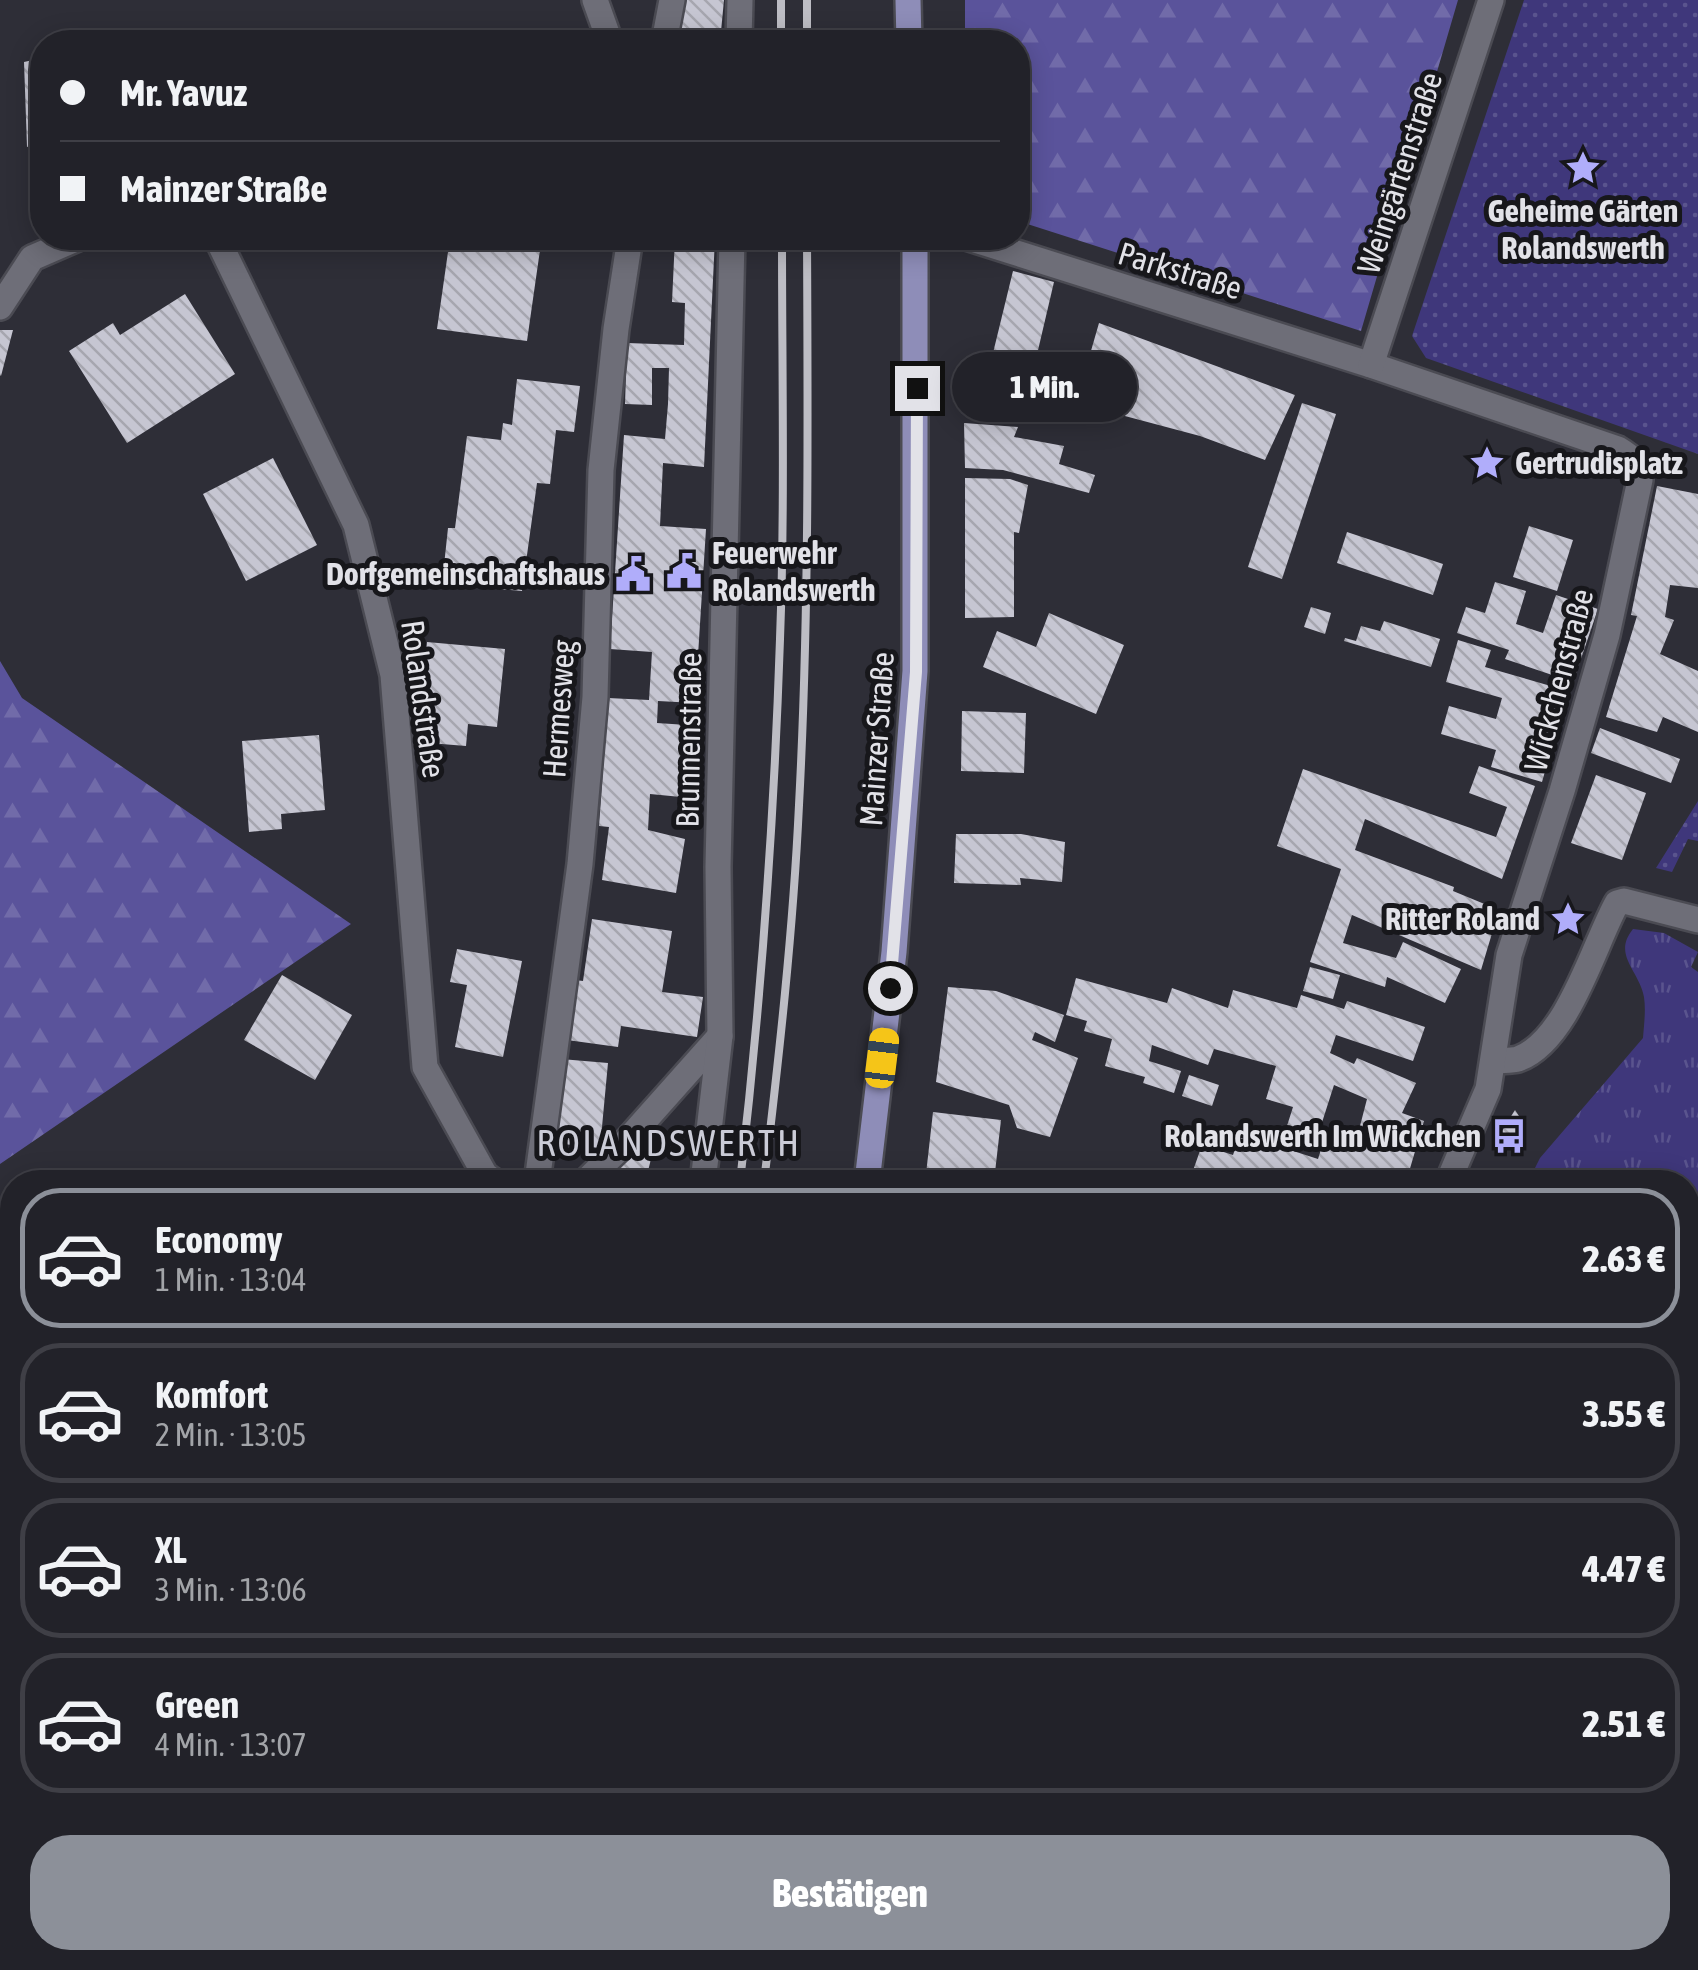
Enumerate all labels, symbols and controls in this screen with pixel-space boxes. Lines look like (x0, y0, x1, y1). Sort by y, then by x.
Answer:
street label: Weingärtenstraße (1350, 68, 1449, 278)
text: Mr. Yavuz (120, 71, 247, 114)
place icon: Geheime Gärten Rolandswerth (1564, 149, 1602, 187)
text: Mainzer Straße (120, 167, 327, 210)
place label: Geheime Gärten Rolandswerth (1488, 192, 1678, 266)
street label: Parkstraße (1114, 234, 1246, 307)
callout: 1 Min. (952, 353, 1137, 423)
route end (895, 366, 940, 411)
text: 1 Min. (1010, 368, 1079, 405)
place icon: Gertrudisplatz (1468, 444, 1506, 482)
place label: Gertrudisplatz (1515, 444, 1683, 481)
place label: Feuerwehr Rolandswerth (712, 534, 876, 608)
public building icon: Feuerwehr Rolandswerth (665, 552, 703, 590)
place label: Dorfgemeinschaftshaus (326, 555, 605, 592)
public building icon: Dorfgemeinschaftshaus (614, 555, 652, 593)
street label: Wickchenstraße (1516, 585, 1601, 775)
street label: Rolandstraße (394, 618, 453, 780)
street label: Hermesweg (535, 638, 582, 779)
street label: Mainzer Straße (852, 651, 901, 827)
street label: Brunnenstraße (668, 652, 709, 828)
place label: Ritter Roland (1385, 900, 1540, 937)
place icon: Ritter Roland (1549, 900, 1587, 938)
route start (868, 966, 913, 1011)
car (863, 1026, 901, 1090)
place label: Rolandswerth Im Wickchen (1164, 1117, 1481, 1154)
bus stop icon: Rolandswerth Im Wickchen (1490, 1117, 1528, 1155)
district label: ROLANDSWERTH (536, 1121, 802, 1164)
icon: car (35, 1213, 125, 1303)
text: Economy (155, 1218, 282, 1261)
text: 2.63 € (1582, 1237, 1665, 1280)
text: 1 Min. · 13:04 (155, 1261, 307, 1298)
icon: car (35, 1368, 125, 1458)
text: Komfort (155, 1373, 268, 1416)
text: 3.55 € (1582, 1392, 1665, 1435)
text: 2 Min. · 13:05 (155, 1416, 307, 1453)
icon: car (35, 1523, 125, 1613)
text: XL (155, 1528, 187, 1571)
text: 4.47 € (1582, 1547, 1665, 1590)
text: 3 Min. · 13:06 (155, 1571, 307, 1608)
icon: car (35, 1678, 125, 1768)
text: Green (155, 1683, 239, 1726)
text: 2.51 € (1582, 1702, 1665, 1745)
text: 4 Min. · 13:07 (155, 1726, 307, 1763)
button: Bestätigen (30, 1835, 1670, 1950)

